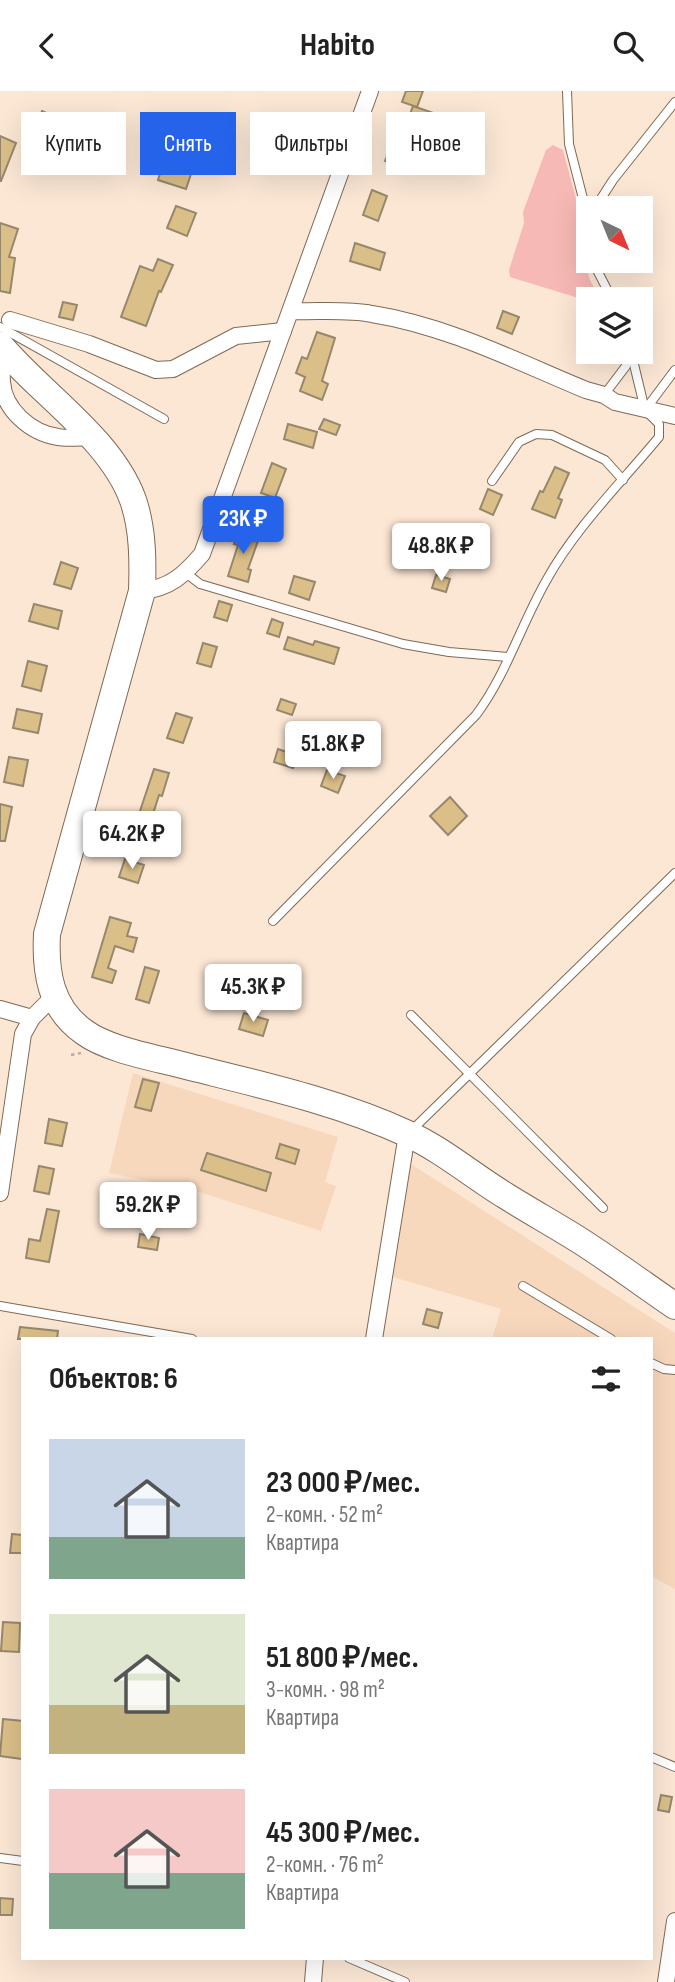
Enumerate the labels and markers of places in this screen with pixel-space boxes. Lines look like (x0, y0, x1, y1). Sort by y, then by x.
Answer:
pin: 23K ₽ (194, 497, 292, 556)
pin: 48.8K ₽ (376, 524, 506, 583)
pin: 51.8K ₽ (268, 721, 398, 781)
pin: 64.2K ₽ (67, 811, 197, 871)
pin: 45.3K ₽ (188, 965, 318, 1024)
pin: 59.2K ₽ (83, 1183, 213, 1242)

